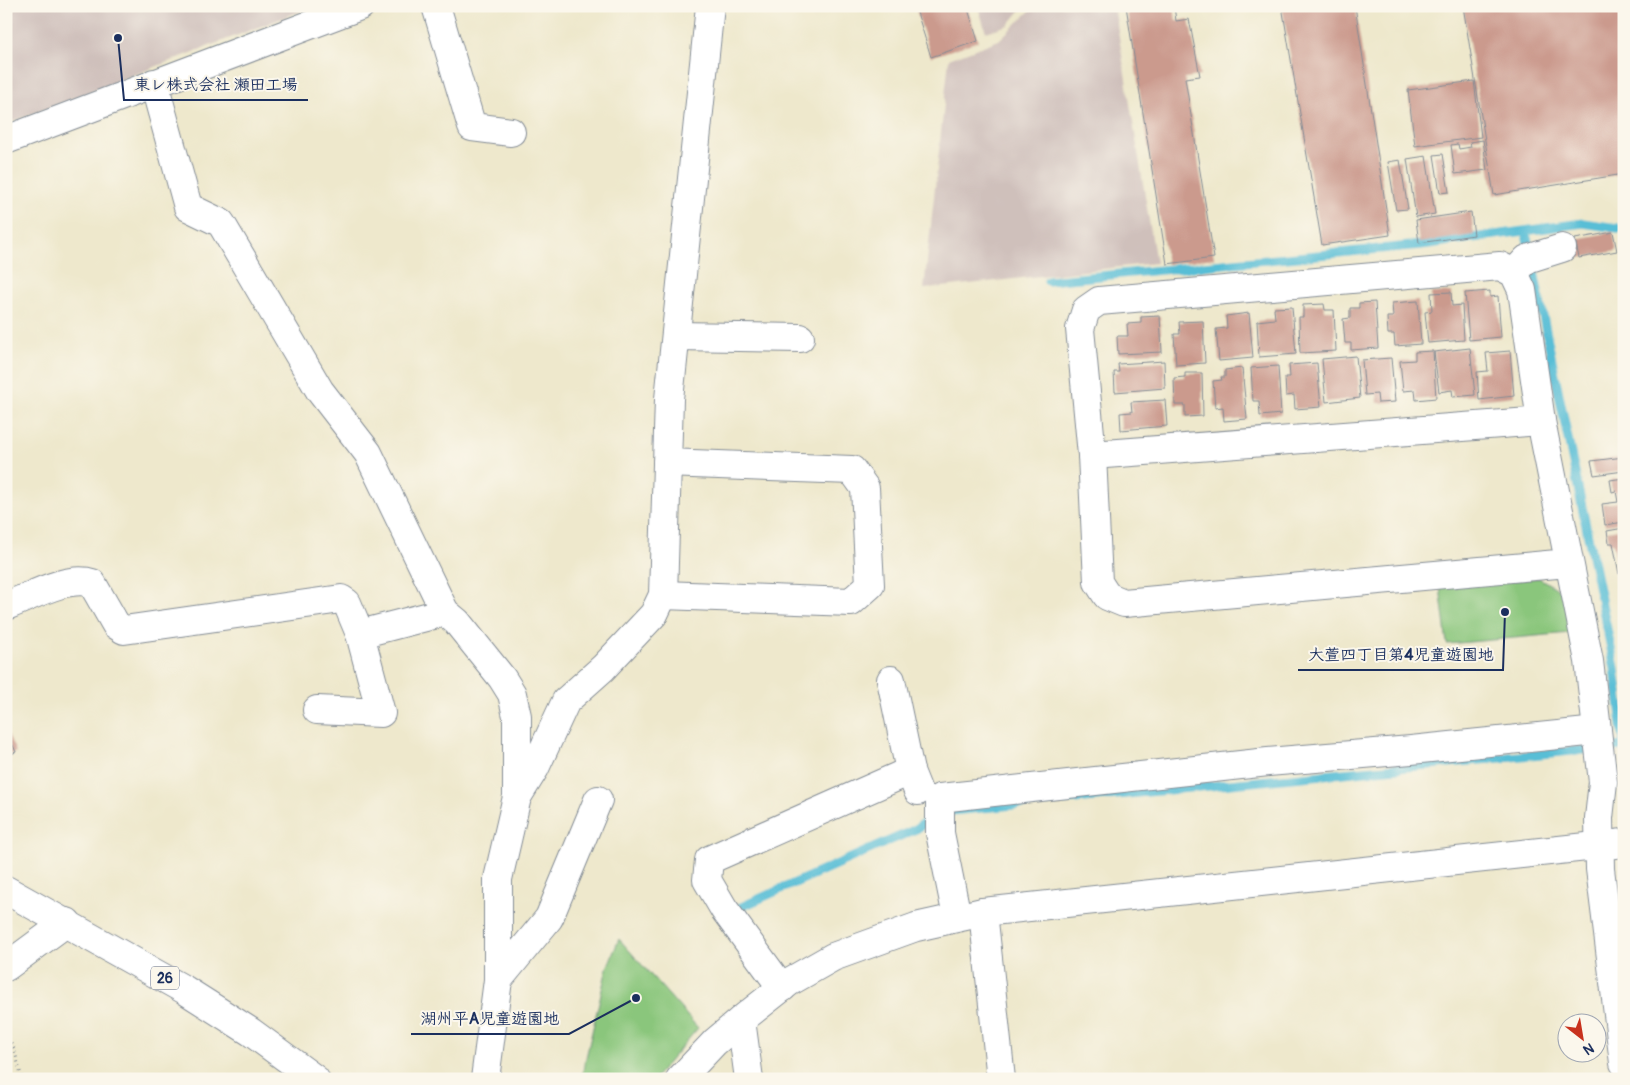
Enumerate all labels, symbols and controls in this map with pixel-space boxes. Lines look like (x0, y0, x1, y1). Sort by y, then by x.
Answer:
callout: 東レ株式会社 瀬田工場 (124, 69, 308, 100)
text: 東レ株式会社 瀬田工場 (134, 75, 298, 95)
callout: 大萱四丁目第4児童遊園地 (1298, 639, 1503, 670)
text: 大萱四丁目第4児童遊園地 (1308, 645, 1494, 665)
road number: 26 (151, 966, 179, 990)
callout: 湖州平A児童遊園地 (411, 1003, 569, 1034)
text: 湖州平A児童遊園地 (421, 1009, 559, 1029)
north arrow (1558, 1012, 1608, 1062)
text: N (1580, 1039, 1597, 1058)

